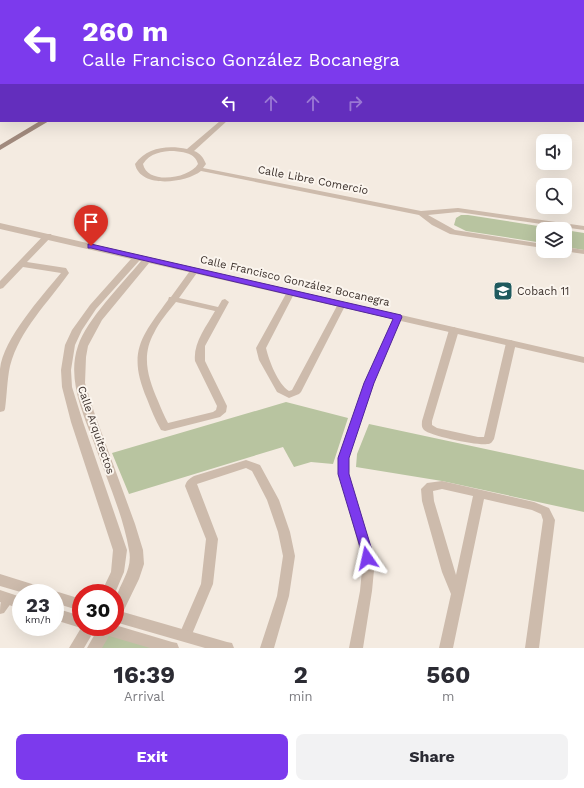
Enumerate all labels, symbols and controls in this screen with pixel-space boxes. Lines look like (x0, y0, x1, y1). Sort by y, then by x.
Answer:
text: 260 m (82, 15, 168, 48)
icon: left (16, 16, 68, 68)
text: Calle Francisco González Bocanegra (82, 49, 400, 70)
icon: left (218, 92, 240, 114)
icon: ahead (260, 92, 282, 114)
icon: ahead (302, 92, 324, 114)
icon: right (344, 92, 366, 114)
map controls (536, 134, 572, 258)
button: sound (536, 134, 572, 170)
street label: Calle Libre Comercio (257, 163, 369, 197)
button: search (536, 178, 572, 214)
pin (74, 205, 108, 246)
icon: arrive (80, 211, 102, 233)
button: layers (536, 222, 572, 258)
street label: Calle Francisco González Bocanegra (199, 253, 391, 309)
school or university icon: Cobach 11 (492, 280, 514, 302)
place label: Cobach 11 (517, 285, 569, 298)
street label: Calle Arquitectos (75, 384, 117, 476)
position arrow (346, 537, 388, 579)
speed limit sign: 30 (72, 584, 124, 636)
text: 23 (26, 593, 50, 617)
text: km/h (25, 614, 51, 625)
text: 16:39 (114, 661, 175, 689)
text: 2 (293, 661, 308, 689)
text: 560 (426, 661, 470, 689)
text: Arrival (124, 689, 165, 704)
text: min (289, 689, 313, 704)
text: m (442, 689, 454, 704)
button: Exit (16, 734, 288, 780)
button: Share (296, 734, 568, 780)

